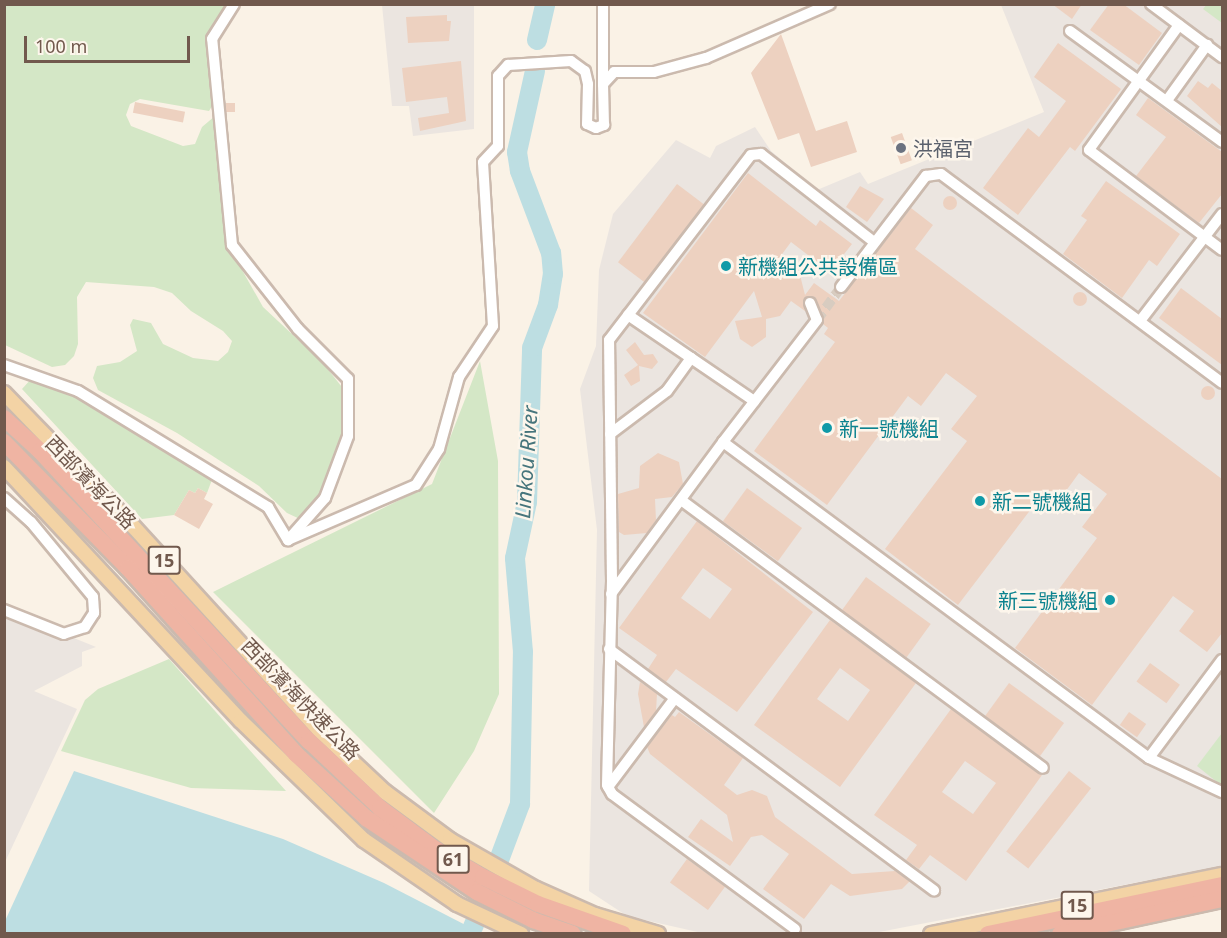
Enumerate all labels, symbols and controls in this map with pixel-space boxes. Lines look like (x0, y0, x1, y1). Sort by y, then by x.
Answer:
scale bar (27, 24, 194, 62)
text: 100 m (35, 34, 87, 58)
place label: 洪福宮 (913, 136, 973, 160)
marker: 洪福宮 (894, 141, 908, 155)
place label: 新機組公共設備區 (738, 254, 898, 278)
marker: 新機組公共設備區 (719, 259, 733, 273)
water label: Linkou River (509, 405, 543, 519)
place label: 新一號機組 (839, 416, 939, 440)
marker: 新一號機組 (820, 421, 834, 435)
street label: 西部濱海公路 (41, 431, 141, 533)
place label: 新二號機組 (992, 489, 1092, 513)
marker: 新二號機組 (973, 494, 987, 508)
road number: 15 (148, 545, 180, 575)
place label: 新三號機組 (998, 588, 1098, 612)
marker: 新三號機組 (1103, 593, 1117, 607)
street label: 西部濱海快速公路 (237, 633, 365, 765)
road number: 61 (436, 844, 470, 874)
road number: 15 (1060, 890, 1094, 920)

